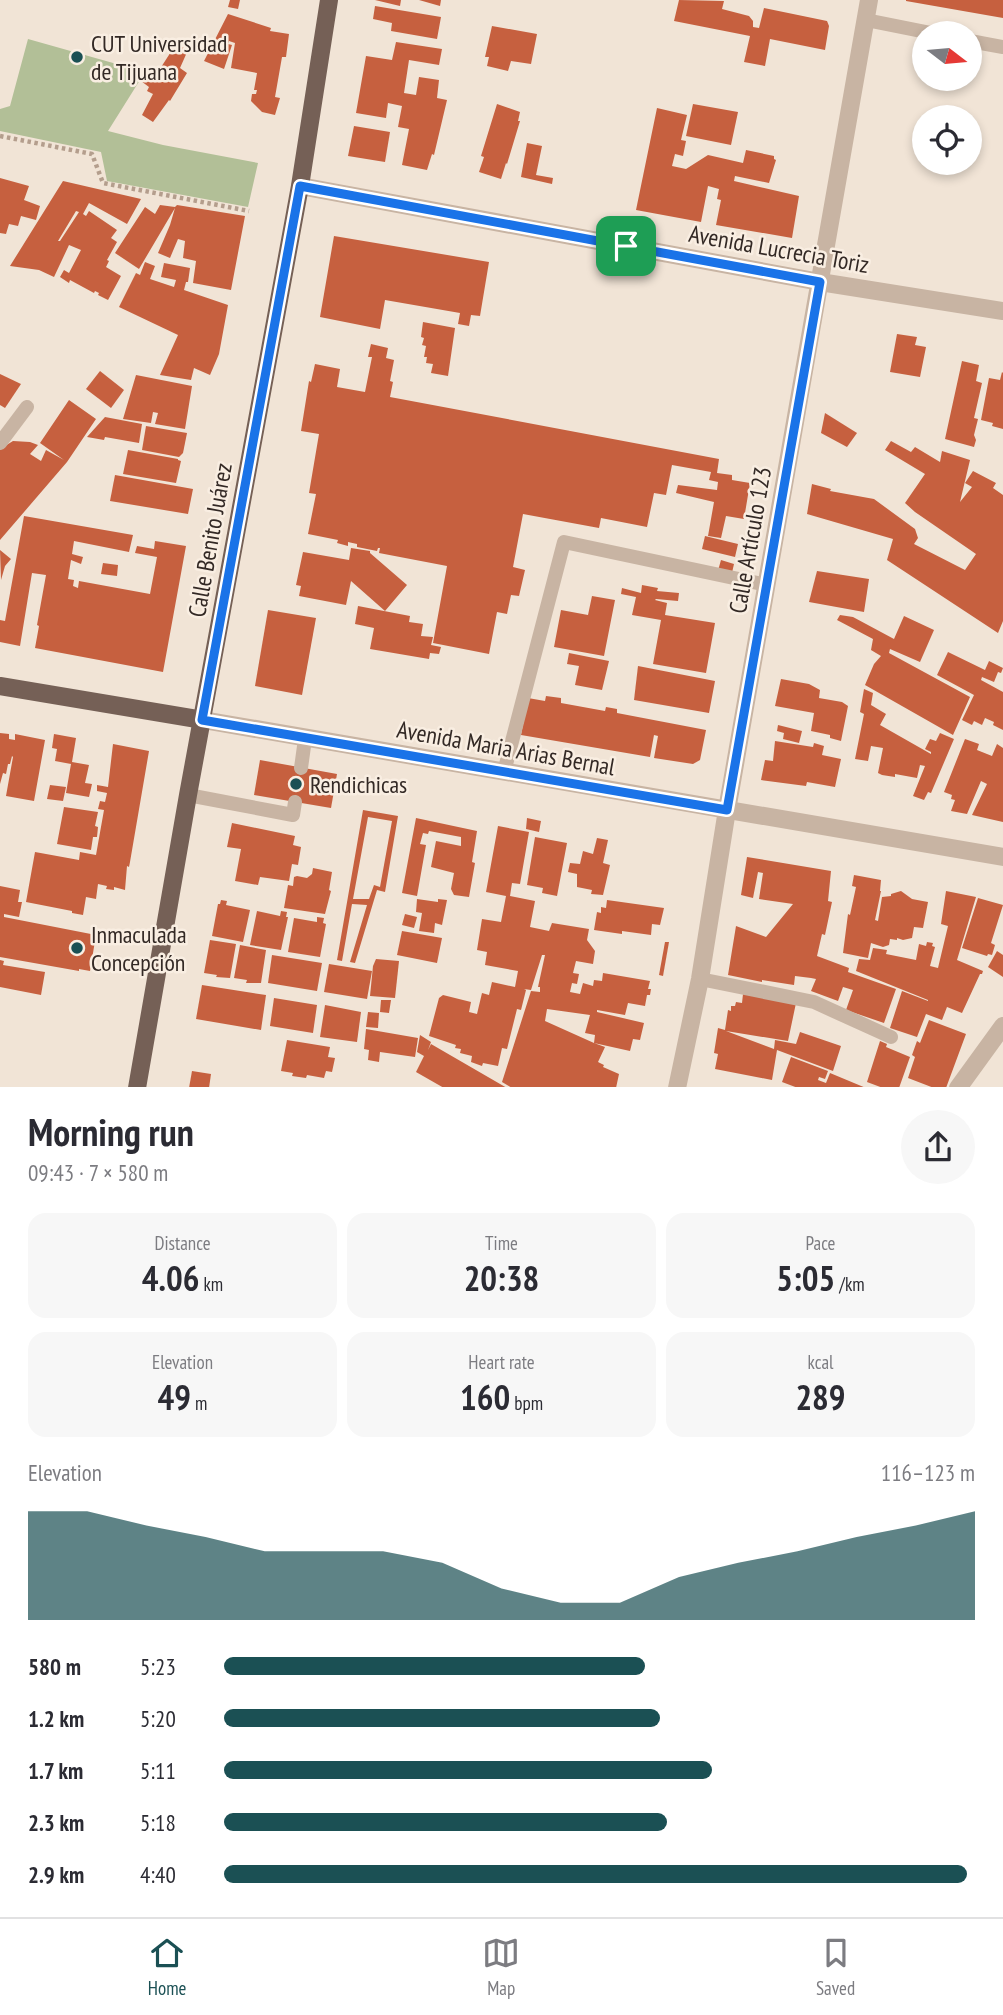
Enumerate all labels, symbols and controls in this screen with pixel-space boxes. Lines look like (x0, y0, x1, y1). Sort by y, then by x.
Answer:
north arrow (912, 21, 982, 91)
map controls (912, 21, 982, 175)
place label: CUT Universidad de Tijuana (91, 28, 227, 87)
marker: CUT Universidad de Tijuana (69, 49, 85, 65)
button: locate (912, 105, 982, 175)
pin (596, 216, 656, 276)
street label: Avenida Lucrecia Toriz (686, 218, 872, 280)
icon: arrive (607, 227, 645, 265)
street label: Calle Benito Juárez (181, 460, 239, 620)
street label: Calle Artículo 123 (722, 464, 778, 616)
street label: Avenida Maria Arias Bernal (395, 714, 618, 783)
place label: Rendichicas (310, 769, 407, 800)
marker: Rendichicas (288, 776, 304, 792)
place label: Inmaculada Concepción (91, 919, 187, 978)
marker: Inmaculada Concepción (69, 940, 85, 956)
text: Morning run (28, 1107, 194, 1156)
button: share (901, 1110, 975, 1184)
text: 09:43 · 7 × 580 m (28, 1158, 168, 1187)
text: Distance (155, 1231, 210, 1255)
text: Time (485, 1231, 518, 1255)
text: Pace (806, 1231, 835, 1255)
text: 4.06 (142, 1255, 199, 1301)
text: 20:38 (464, 1255, 539, 1301)
text: 5:05 (776, 1255, 835, 1301)
text: km (199, 1272, 223, 1296)
text: /km (835, 1272, 865, 1296)
text: Elevation (152, 1350, 213, 1374)
text: Heart rate (468, 1350, 535, 1374)
text: kcal (808, 1350, 833, 1374)
text: 49 (158, 1374, 191, 1420)
text: 160 (460, 1374, 510, 1420)
text: 289 (795, 1374, 846, 1420)
text: m (191, 1391, 207, 1415)
text: bpm (510, 1391, 543, 1415)
text: Elevation (28, 1458, 102, 1487)
text: 116–123 m (881, 1458, 975, 1487)
text: 580 m (28, 1652, 81, 1681)
text: 5:23 (140, 1652, 176, 1681)
text: 1.2 km (28, 1704, 84, 1733)
text: 5:20 (140, 1704, 176, 1733)
text: 1.7 km (28, 1756, 83, 1785)
text: 5:11 (140, 1756, 176, 1785)
text: 2.3 km (28, 1808, 84, 1837)
text: 5:18 (140, 1808, 176, 1837)
text: 2.9 km (28, 1860, 84, 1889)
text: 4:40 (140, 1860, 176, 1889)
tab: Home (148, 1934, 186, 2000)
tab: Map (482, 1934, 520, 2000)
tab: Saved (816, 1934, 855, 2000)

